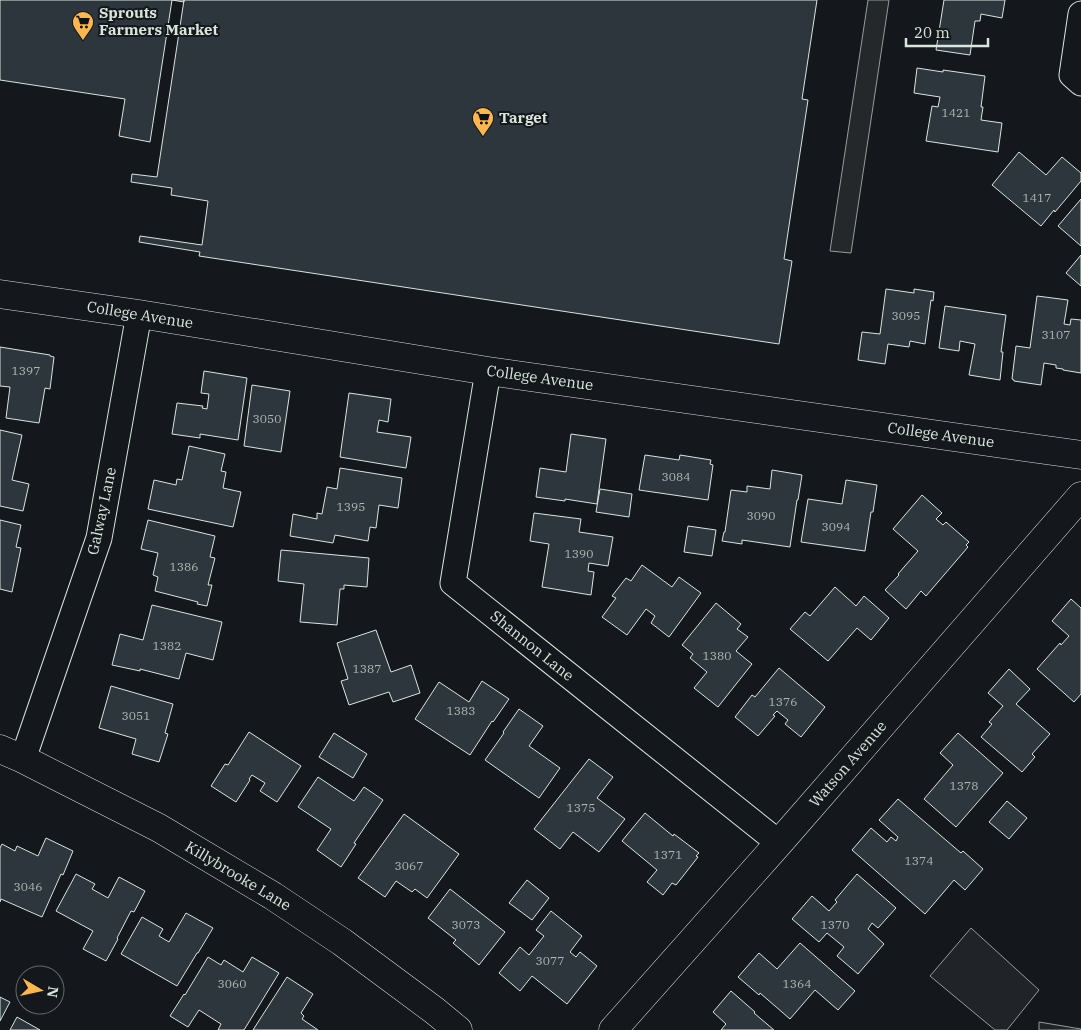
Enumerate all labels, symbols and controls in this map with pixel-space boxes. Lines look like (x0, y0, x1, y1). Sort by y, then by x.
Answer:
place label: Sprouts Farmers Market (99, 3, 218, 39)
supermarket icon: Sprouts Farmers Market (71, 10, 95, 41)
scale bar (906, 15, 988, 47)
text: 20 m (914, 23, 950, 42)
house number: 1421 (942, 105, 970, 120)
supermarket icon: Target (471, 106, 495, 137)
place label: Target (499, 108, 548, 127)
house number: 1417 (1023, 190, 1051, 205)
street label: College Avenue (86, 297, 195, 332)
house number: 3095 (892, 308, 920, 323)
house number: 3107 (1042, 327, 1070, 342)
street label: College Avenue (486, 361, 595, 394)
house number: 1397 (12, 363, 40, 378)
house number: 3050 (253, 411, 281, 426)
street label: College Avenue (887, 418, 996, 451)
street label: Galway Lane (83, 465, 120, 557)
house number: 3084 (662, 469, 690, 484)
house number: 1395 (337, 499, 365, 514)
house number: 3090 (747, 508, 775, 523)
house number: 3094 (822, 519, 850, 534)
house number: 1390 (565, 546, 593, 561)
house number: 1386 (170, 559, 198, 574)
street label: Shannon Lane (487, 606, 578, 685)
house number: 1382 (153, 638, 181, 653)
house number: 1380 (703, 648, 731, 663)
house number: 1387 (353, 661, 381, 676)
house number: 1376 (769, 694, 797, 709)
house number: 1383 (447, 703, 475, 718)
house number: 3051 (122, 708, 150, 723)
street label: Watson Avenue (805, 716, 890, 811)
house number: 1378 (950, 778, 978, 793)
house number: 1375 (567, 800, 595, 815)
street label: Killybrooke Lane (182, 837, 295, 915)
house number: 1371 (654, 847, 682, 862)
house number: 1374 (905, 853, 933, 868)
house number: 3067 (395, 858, 423, 873)
house number: 3046 (14, 879, 42, 894)
house number: 3073 (452, 917, 480, 932)
house number: 1370 (821, 917, 849, 932)
house number: 3077 (536, 953, 564, 968)
north arrow (15, 965, 65, 1015)
house number: 3060 (218, 976, 246, 991)
house number: 1364 (783, 976, 811, 991)
text: N (43, 985, 63, 999)

